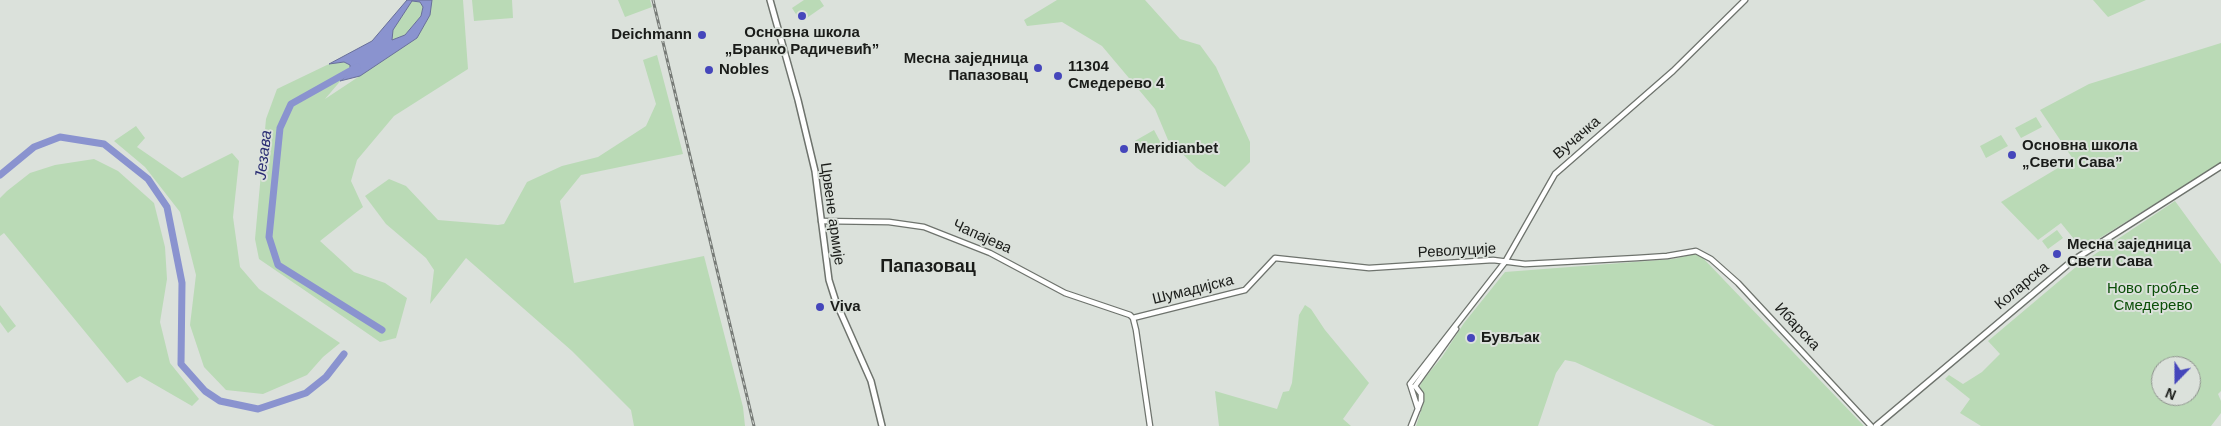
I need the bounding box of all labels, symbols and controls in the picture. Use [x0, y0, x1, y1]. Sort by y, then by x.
marker: Основна школа „Бранко Радичевић” [796, 10, 808, 22]
place label: Основна школа „Бранко Радичевић” [725, 24, 879, 59]
place label: Deichmann [611, 26, 692, 44]
marker: Deichmann [696, 29, 708, 41]
place label: Месна заједница Папазовац [904, 50, 1028, 85]
place label: 11304 Смедерево 4 [1068, 58, 1164, 93]
place label: Nobles [719, 61, 769, 79]
marker: Месна заједница Папазовац [1032, 62, 1044, 74]
marker: Nobles [703, 64, 715, 76]
marker: 11304 Смедерево 4 [1052, 70, 1064, 82]
street label: Вучачка [1550, 113, 1604, 163]
water label: Језава [251, 129, 277, 181]
place label: Основна школа „Свети Сава” [2022, 137, 2137, 172]
place label: Meridianbet [1134, 140, 1218, 158]
marker: Meridianbet [1118, 143, 1130, 155]
marker: Основна школа „Свети Сава” [2006, 149, 2018, 161]
street label: Црвене армије [816, 162, 848, 266]
street label: Чапајева [950, 216, 1014, 258]
place label: Месна заједница Свети Сава [2067, 236, 2191, 271]
street label: Револуције [1417, 240, 1497, 262]
marker: Месна заједница Свети Сава [2051, 248, 2063, 260]
district label: Папазовац [880, 256, 976, 278]
street label: Коларска [1991, 258, 2053, 314]
street label: Шумадијска [1151, 271, 1235, 309]
park label: Ново гробље Смедерево [2107, 280, 2199, 315]
place label: Viva [830, 298, 861, 316]
street label: Ибарска [1770, 299, 1824, 355]
marker: Viva [814, 301, 826, 313]
place label: Бувљак [1481, 329, 1540, 347]
marker: Бувљак [1465, 332, 1477, 344]
north arrow [2151, 356, 2201, 406]
text: N [2163, 385, 2178, 403]

